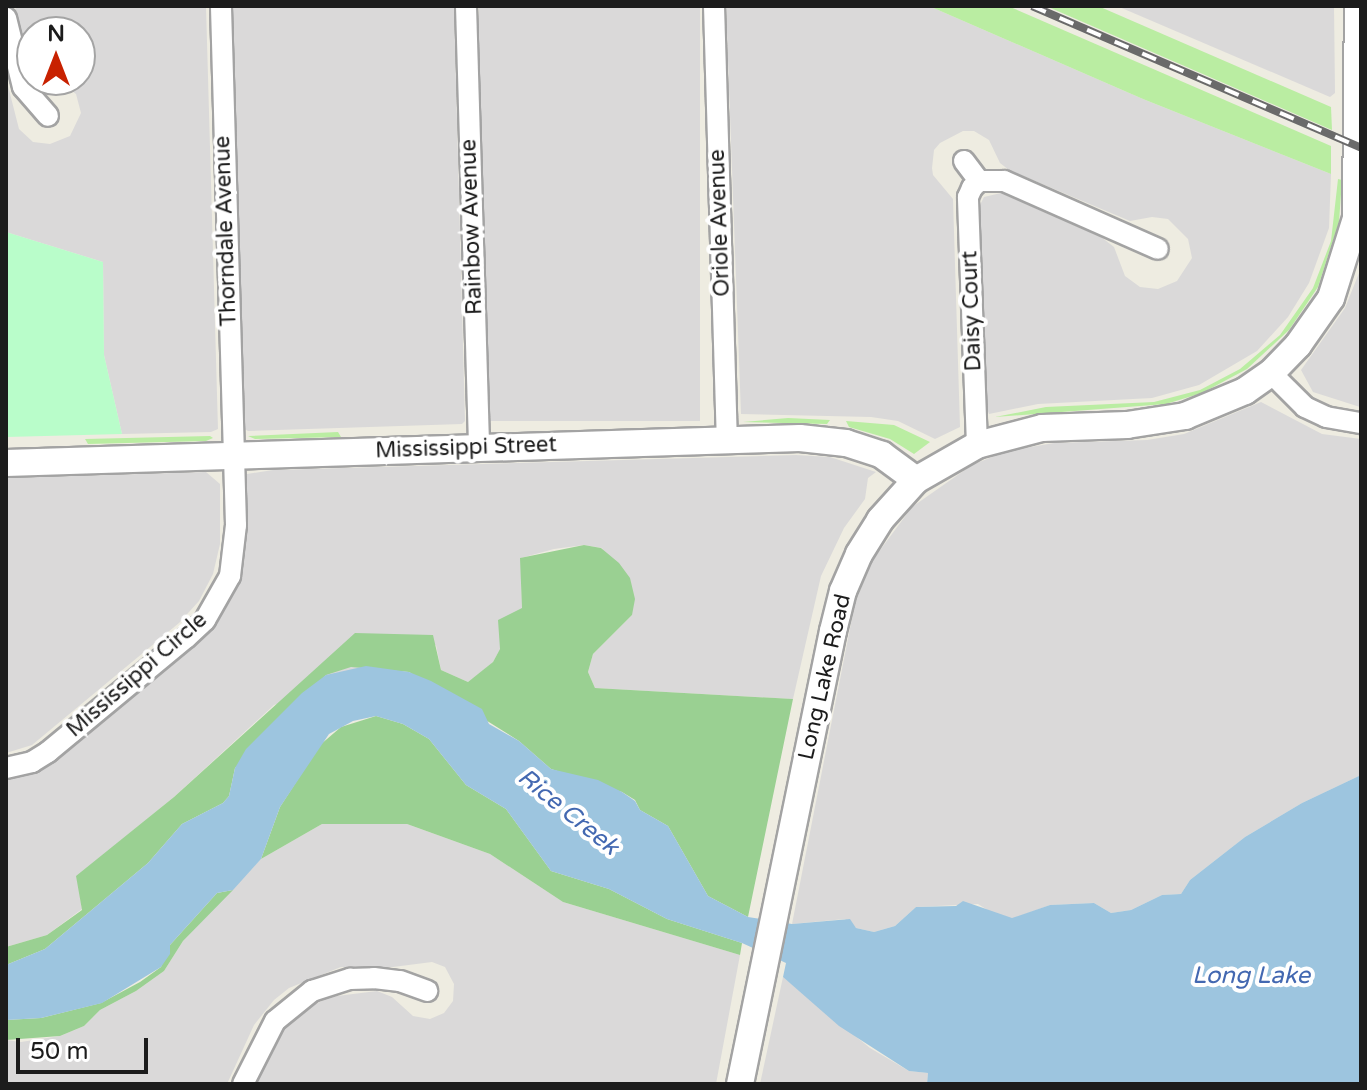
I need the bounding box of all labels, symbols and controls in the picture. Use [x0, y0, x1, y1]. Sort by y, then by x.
north arrow [16, 16, 96, 96]
text: N [47, 21, 65, 47]
street label: Thorndale Avenue [209, 135, 243, 327]
street label: Rainbow Avenue [456, 139, 488, 315]
street label: Oriole Avenue [704, 149, 736, 297]
street label: Daisy Court [957, 250, 987, 372]
street label: Mississippi Street [375, 432, 557, 464]
street label: Long Lake Road [793, 592, 857, 762]
street label: Mississippi Circle [61, 607, 213, 743]
water label: Rice Creek [512, 763, 624, 861]
water label: Long Lake [1192, 962, 1310, 990]
scale bar [20, 1022, 152, 1072]
text: 50 m [30, 1037, 88, 1066]

